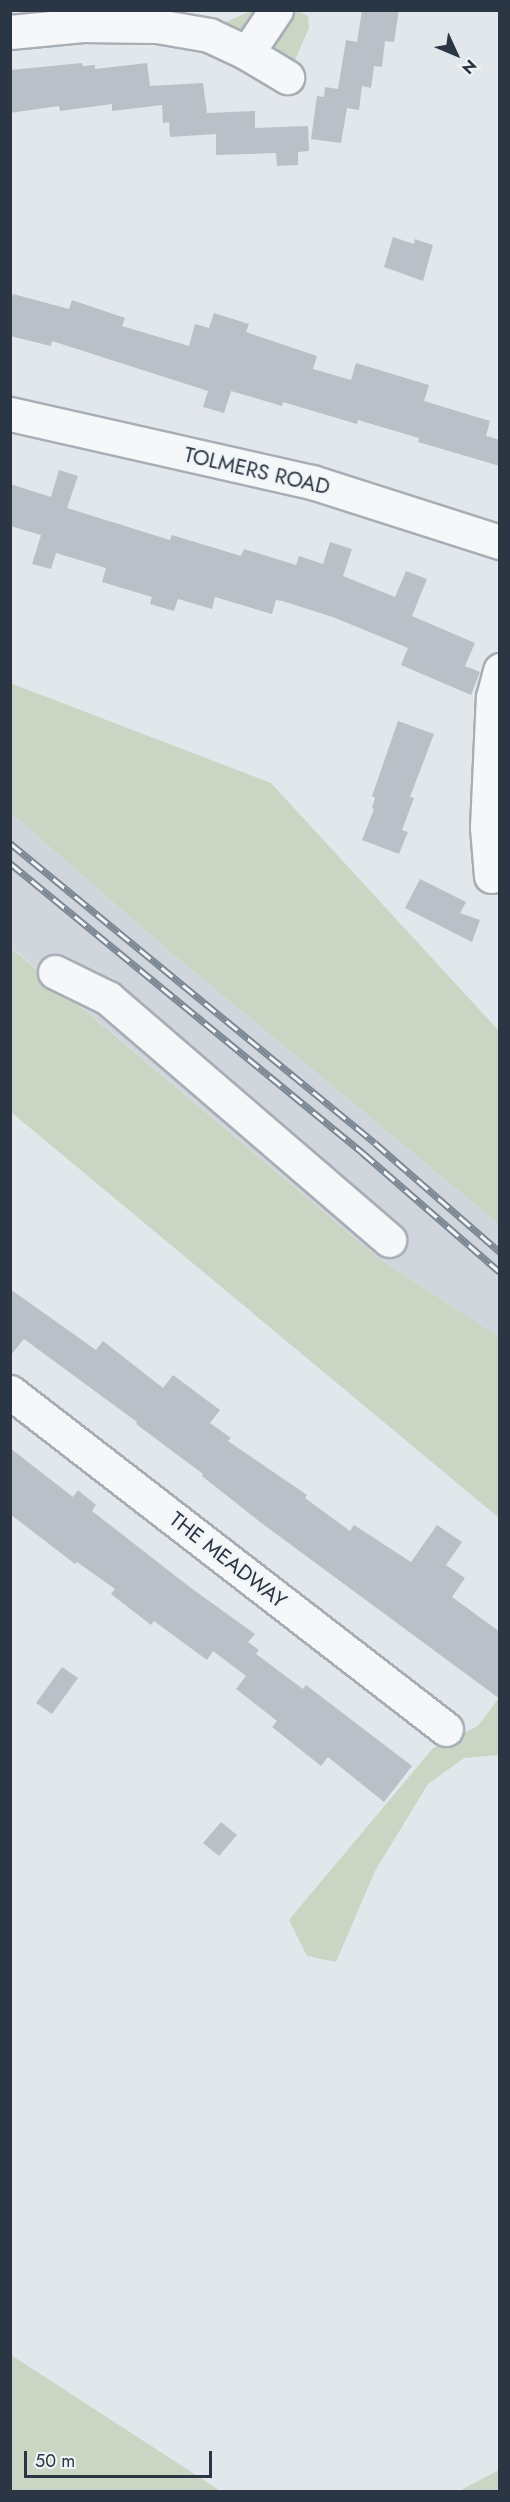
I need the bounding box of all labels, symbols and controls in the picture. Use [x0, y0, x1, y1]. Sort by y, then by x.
north arrow [426, 24, 486, 84]
text: N [457, 54, 482, 79]
street label: TOLMERS ROAD [182, 442, 332, 500]
street label: THE MEADWAY [164, 1506, 292, 1614]
scale bar [27, 2439, 214, 2477]
text: 50 m [35, 2448, 75, 2474]

